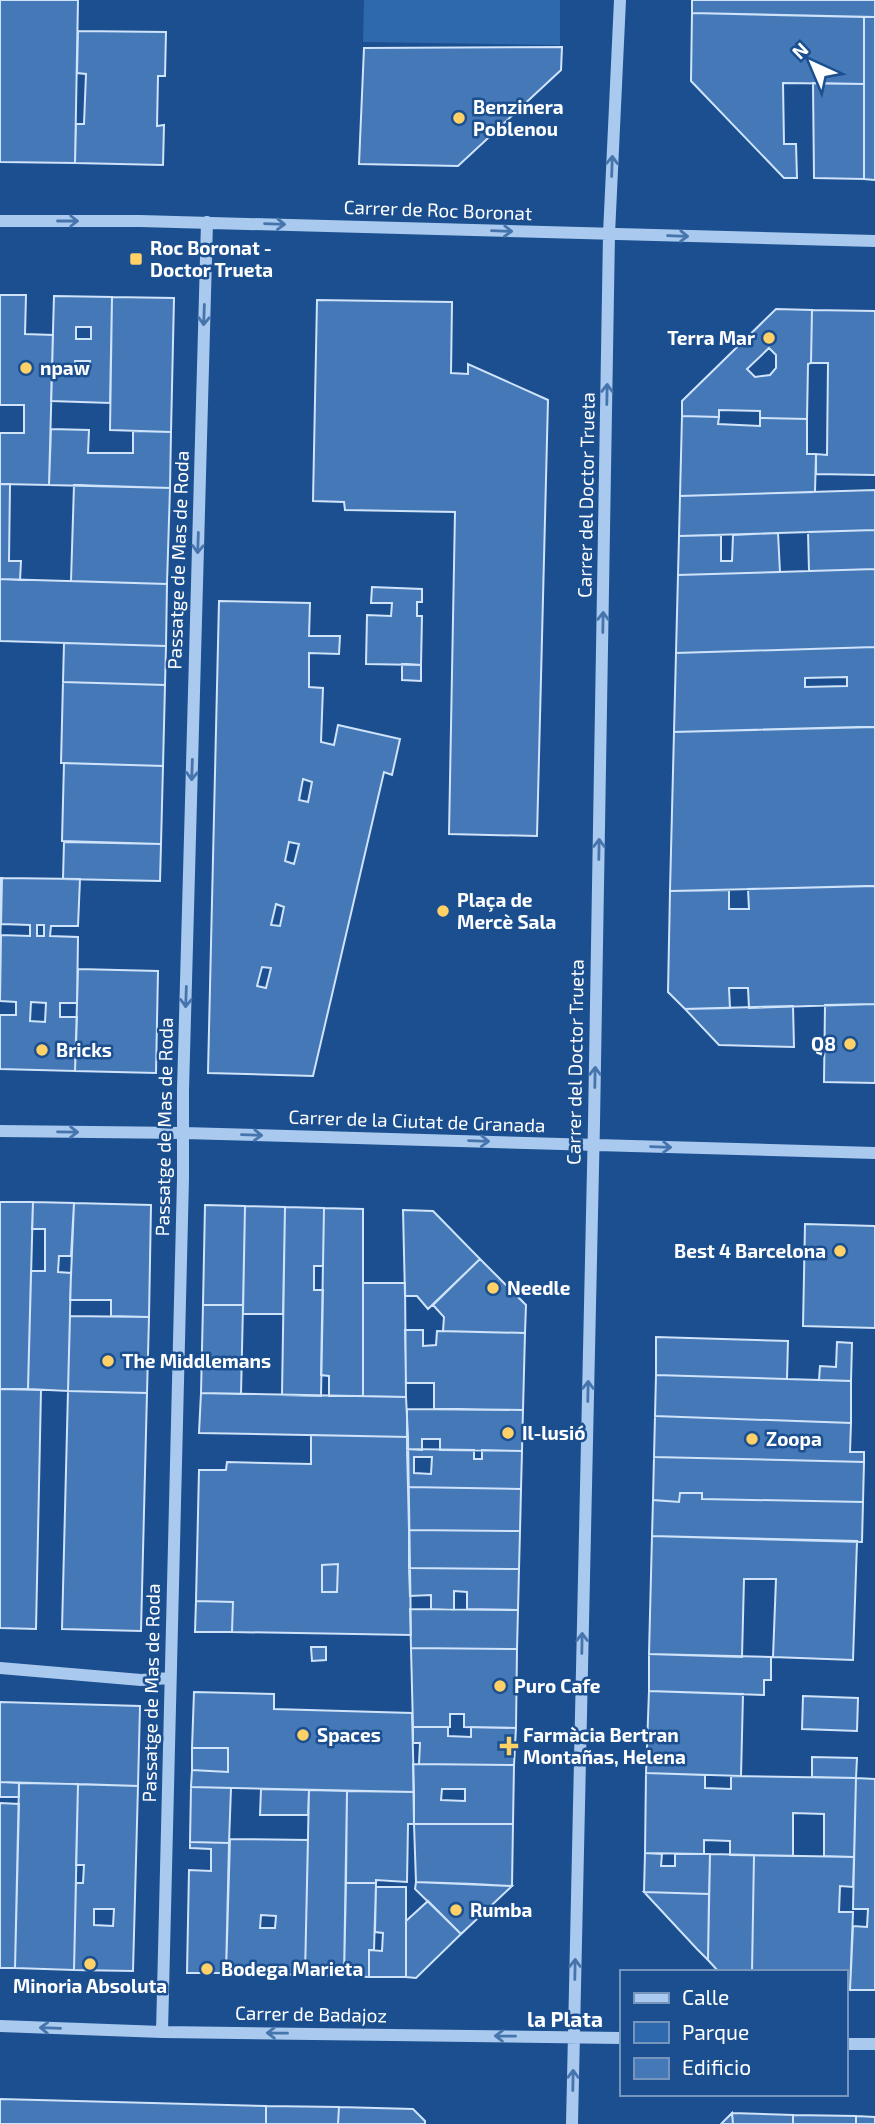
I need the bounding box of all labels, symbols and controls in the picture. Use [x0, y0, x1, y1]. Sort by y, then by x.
north arrow [777, 28, 847, 98]
text: N [787, 37, 813, 63]
place label: Benzinera Poblenou [473, 95, 564, 140]
marker: Benzinera Poblenou [451, 110, 467, 126]
one-way arrow [606, 155, 619, 178]
street label: Carrer de Roc Boronat [343, 195, 533, 224]
one-way arrow [56, 214, 79, 228]
one-way arrow [263, 218, 286, 231]
one-way arrow [491, 224, 514, 238]
one-way arrow [666, 229, 689, 243]
place label: Roc Boronat - Doctor Trueta [150, 236, 273, 281]
marker: Roc Boronat - Doctor Trueta [128, 251, 144, 267]
one-way arrow [197, 303, 211, 326]
place label: Terra Mar [667, 326, 755, 349]
marker: Terra Mar [761, 330, 777, 346]
place label: npaw [40, 356, 90, 379]
marker: npaw [18, 360, 34, 376]
one-way arrow [600, 383, 613, 406]
street label: Carrer del Doctor Trueta [572, 392, 599, 598]
street label: Passatge de Mas de Roda [162, 450, 193, 670]
one-way arrow [191, 531, 204, 554]
one-way arrow [596, 610, 610, 633]
one-way arrow [185, 758, 198, 781]
one-way arrow [592, 838, 606, 861]
place label: Plaça de Mercè Sala [457, 888, 556, 933]
marker: Plaça de Mercè Sala [435, 903, 451, 919]
street label: Carrer del Doctor Trueta [561, 959, 588, 1165]
one-way arrow [179, 986, 192, 1009]
street label: Passatge de Mas de Roda [150, 1017, 177, 1237]
place label: Q8 [811, 1032, 836, 1056]
marker: Q8 [842, 1036, 858, 1052]
place label: Bricks [56, 1038, 112, 1061]
marker: Bricks [34, 1042, 50, 1058]
one-way arrow [588, 1065, 601, 1088]
street label: Carrer de la Ciutat de Granada [288, 1105, 546, 1136]
one-way arrow [56, 1125, 79, 1138]
one-way arrow [240, 1128, 263, 1142]
one-way arrow [468, 1135, 491, 1148]
one-way arrow [649, 1140, 672, 1154]
place label: Best 4 Barcelona [674, 1239, 826, 1262]
marker: Best 4 Barcelona [832, 1243, 848, 1259]
place label: Needle [507, 1276, 571, 1299]
marker: Needle [485, 1280, 501, 1296]
place label: The Middlemans [122, 1349, 271, 1372]
marker: The Middlemans [100, 1353, 116, 1369]
one-way arrow [581, 1380, 594, 1403]
place label: Il-lusió [522, 1421, 585, 1444]
marker: Il-lusió [500, 1425, 516, 1441]
place label: Zoopa [766, 1427, 822, 1450]
marker: Zoopa [744, 1431, 760, 1447]
street label: Passatge de Mas de Roda [137, 1583, 164, 1803]
one-way arrow [575, 1632, 589, 1655]
place label: Puro Cafe [514, 1674, 601, 1697]
marker: Puro Cafe [492, 1678, 508, 1694]
place label: Spaces [317, 1723, 381, 1746]
place label: Farmàcia Bertran Montañas, Helena [523, 1723, 686, 1768]
marker: Spaces [295, 1727, 311, 1743]
marker: Farmàcia Bertran Montañas, Helena [501, 1738, 517, 1754]
place label: Rumba [470, 1898, 532, 1921]
marker: Rumba [448, 1902, 464, 1918]
marker: Minoria Absoluta [82, 1956, 98, 1972]
place label: Bodega Marieta [221, 1957, 363, 1980]
one-way arrow [568, 1957, 581, 1980]
marker: Bodega Marieta [199, 1961, 215, 1977]
legend [620, 1970, 847, 2096]
place label: Minoria Absoluta [13, 1974, 167, 1997]
text: Calle [682, 1984, 729, 2009]
street label: Carrer de Badajoz [235, 2001, 387, 2026]
district label: la Plata [527, 2006, 603, 2031]
text: Parque [682, 2019, 749, 2044]
one-way arrow [39, 2022, 62, 2035]
one-way arrow [266, 2026, 289, 2040]
one-way arrow [494, 2029, 517, 2043]
text: Edificio [682, 2054, 751, 2079]
one-way arrow [566, 2069, 580, 2092]

